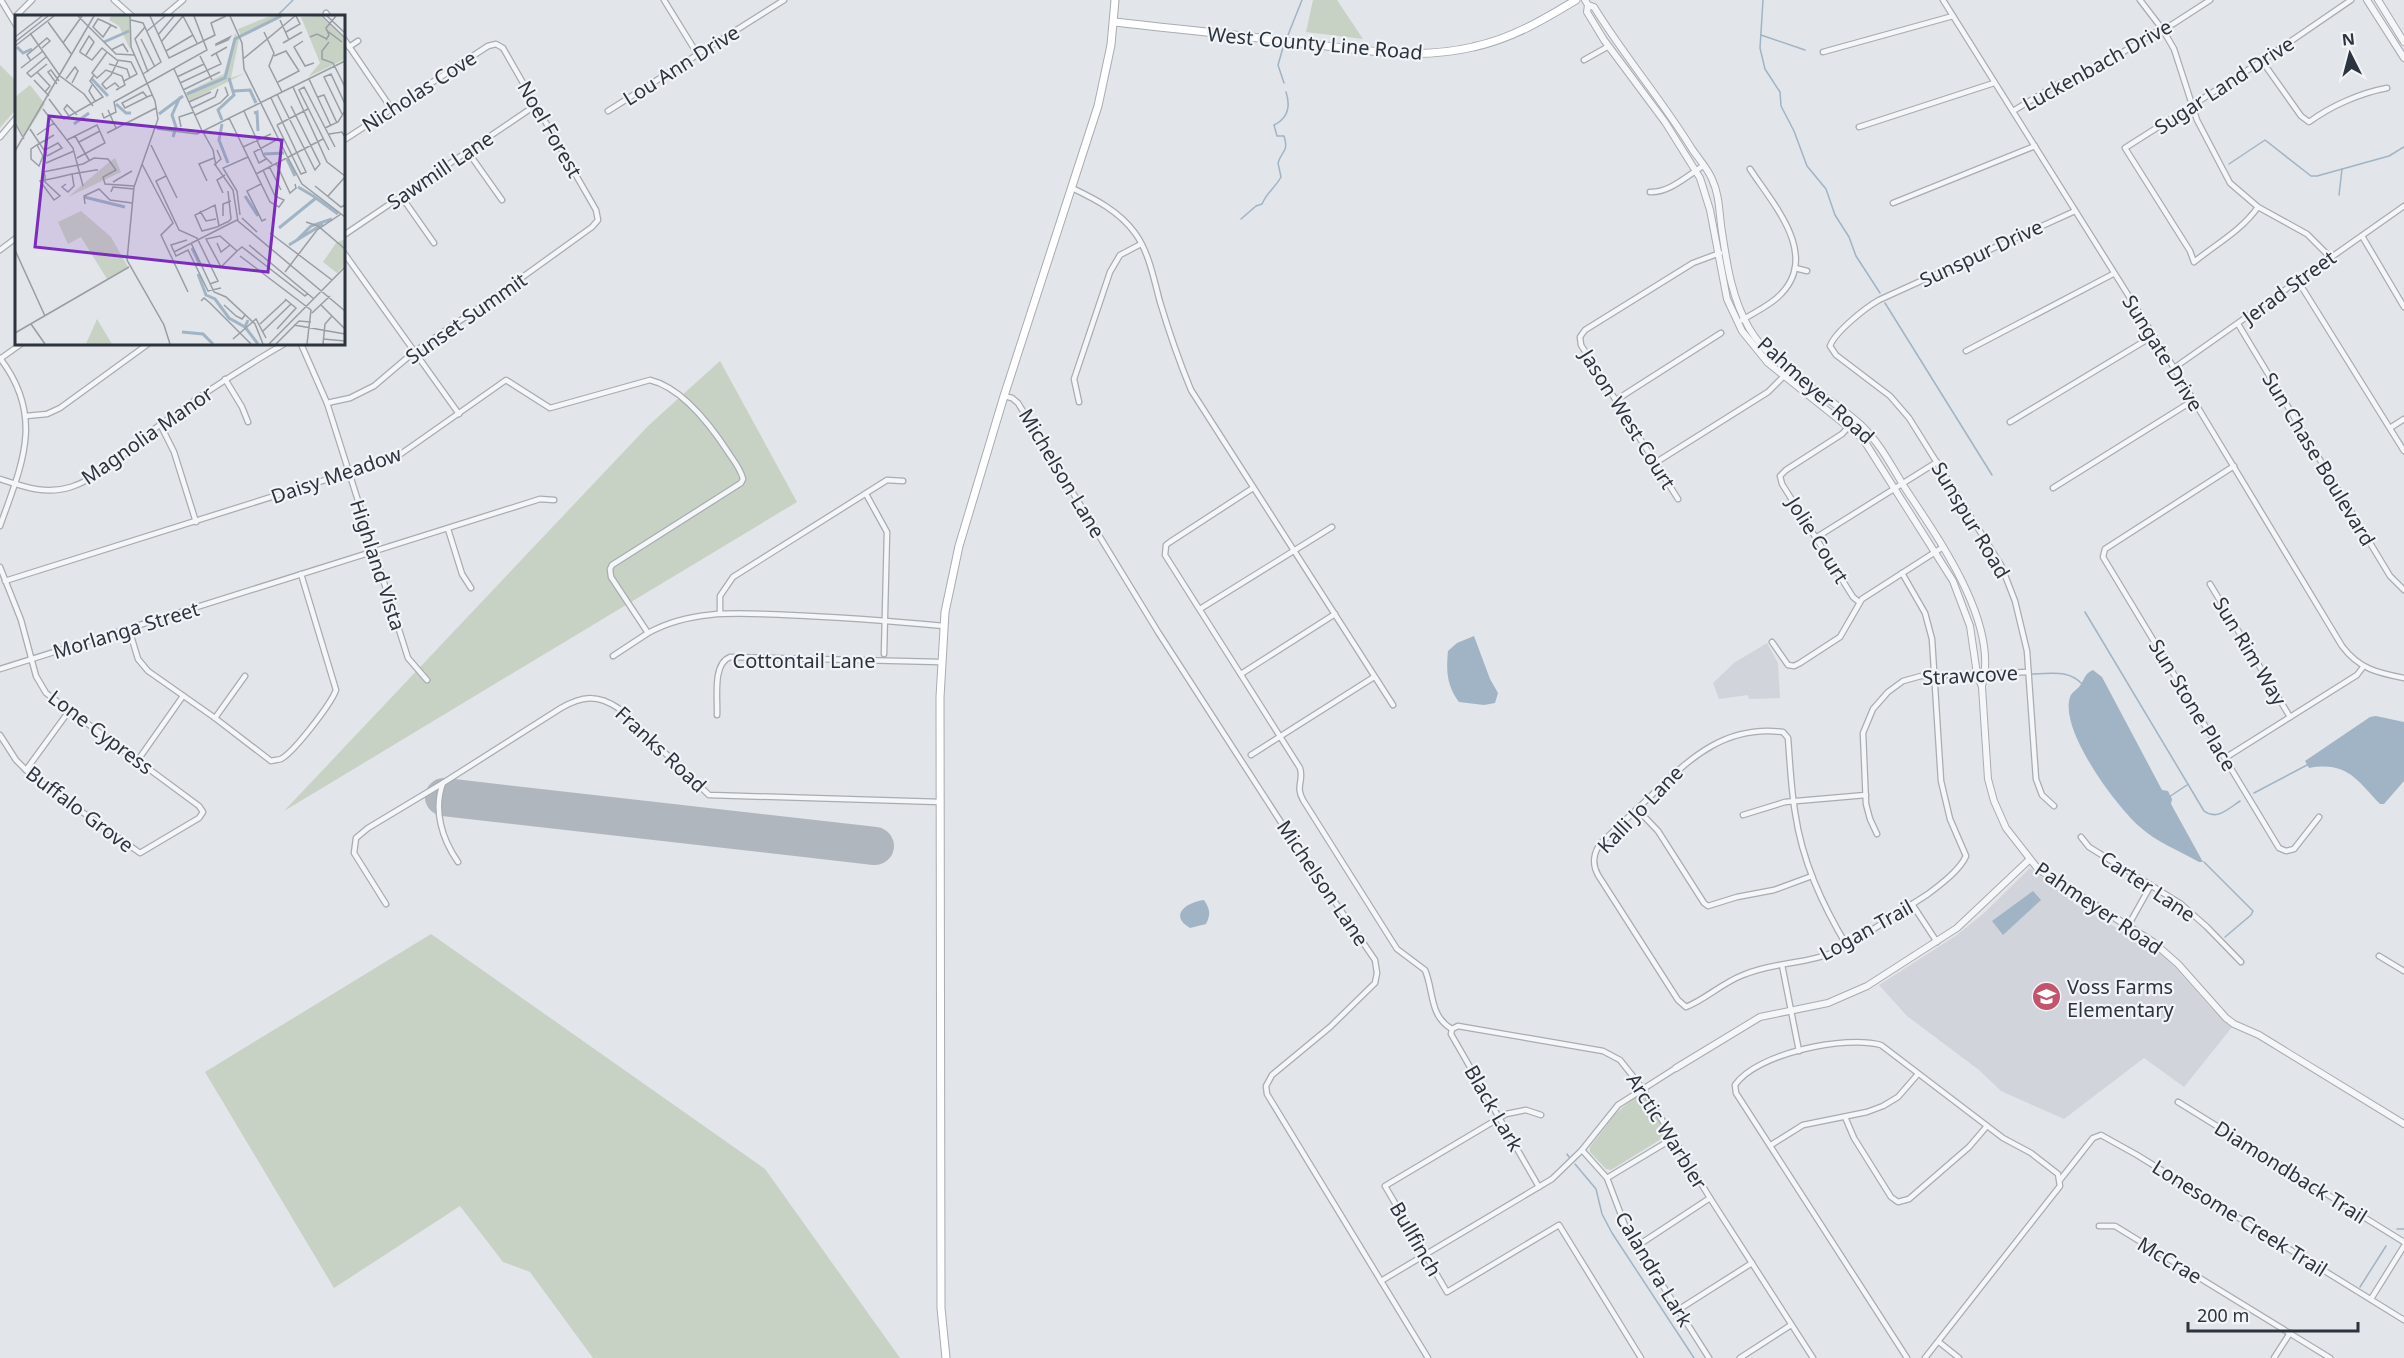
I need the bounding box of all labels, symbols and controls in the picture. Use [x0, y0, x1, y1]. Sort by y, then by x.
street label: Luckenbach Drive [2017, 13, 2177, 117]
inset map [15, 15, 345, 345]
street label: Lou Ann Drive [618, 18, 744, 112]
street label: West County Line Road [1206, 20, 1424, 66]
north arrow [2320, 24, 2380, 84]
text: N [2341, 27, 2356, 51]
street label: Sugar Land Drive [2149, 30, 2299, 140]
street label: Nicholas Cove [357, 44, 481, 138]
street label: Noel Forest [511, 76, 589, 182]
street label: Sawmill Lane [382, 125, 498, 215]
street label: Sunspur Drive [1915, 213, 2047, 293]
street label: Jerad Street [2235, 244, 2341, 331]
street label: Sunset Summit [400, 266, 532, 370]
street label: Sungate Drive [2116, 290, 2210, 416]
street label: Pahmeyer Road [1752, 330, 1880, 450]
street label: Jason West Court [1573, 342, 1682, 494]
street label: Sun Chase Boulevard [2256, 367, 2382, 551]
street label: Magnolia Manor [76, 380, 218, 490]
street label: Michelson Lane [1013, 403, 1111, 543]
street label: Daisy Meadow [267, 440, 405, 510]
street label: Sunspur Road [1926, 457, 2016, 583]
street label: Jolie Court [1780, 490, 1855, 588]
street label: Highland Vista [344, 496, 412, 634]
street label: Sun Rim Way [2207, 592, 2293, 711]
street label: Morlanga Street [49, 595, 203, 665]
street label: Sun Stone Place [2143, 634, 2243, 776]
street label: Cottontail Lane [733, 647, 875, 674]
street label: Strawcove [1921, 659, 2019, 691]
street label: Lone Cypress [43, 684, 159, 780]
street label: Franks Road [610, 700, 712, 798]
street label: Kalli Jo Lane [1591, 759, 1689, 859]
street label: Buffalo Grove [21, 760, 139, 858]
street label: Michelson Lane [1271, 815, 1375, 951]
street label: Carter Lane [2095, 844, 2201, 928]
street label: Pahmeyer Road [2030, 855, 2168, 961]
street label: Logan Trail [1814, 893, 1918, 967]
place label: Voss Farms Elementary [2067, 973, 2175, 1023]
school or university icon: Voss Farms Elementary [2030, 981, 2062, 1013]
street label: Black Lark [1458, 1060, 1530, 1156]
street label: Arctic Warbler [1621, 1068, 1713, 1194]
street label: Diamondback Trail [2210, 1114, 2372, 1230]
street label: Lonesome Creek Trail [2147, 1153, 2333, 1283]
street label: Bullfinch [1384, 1197, 1448, 1281]
street label: Calandra Lark [1609, 1206, 1699, 1332]
street label: McCrae [2133, 1230, 2207, 1290]
scale bar [2188, 1295, 2358, 1333]
text: 200 m [2197, 1303, 2249, 1327]

